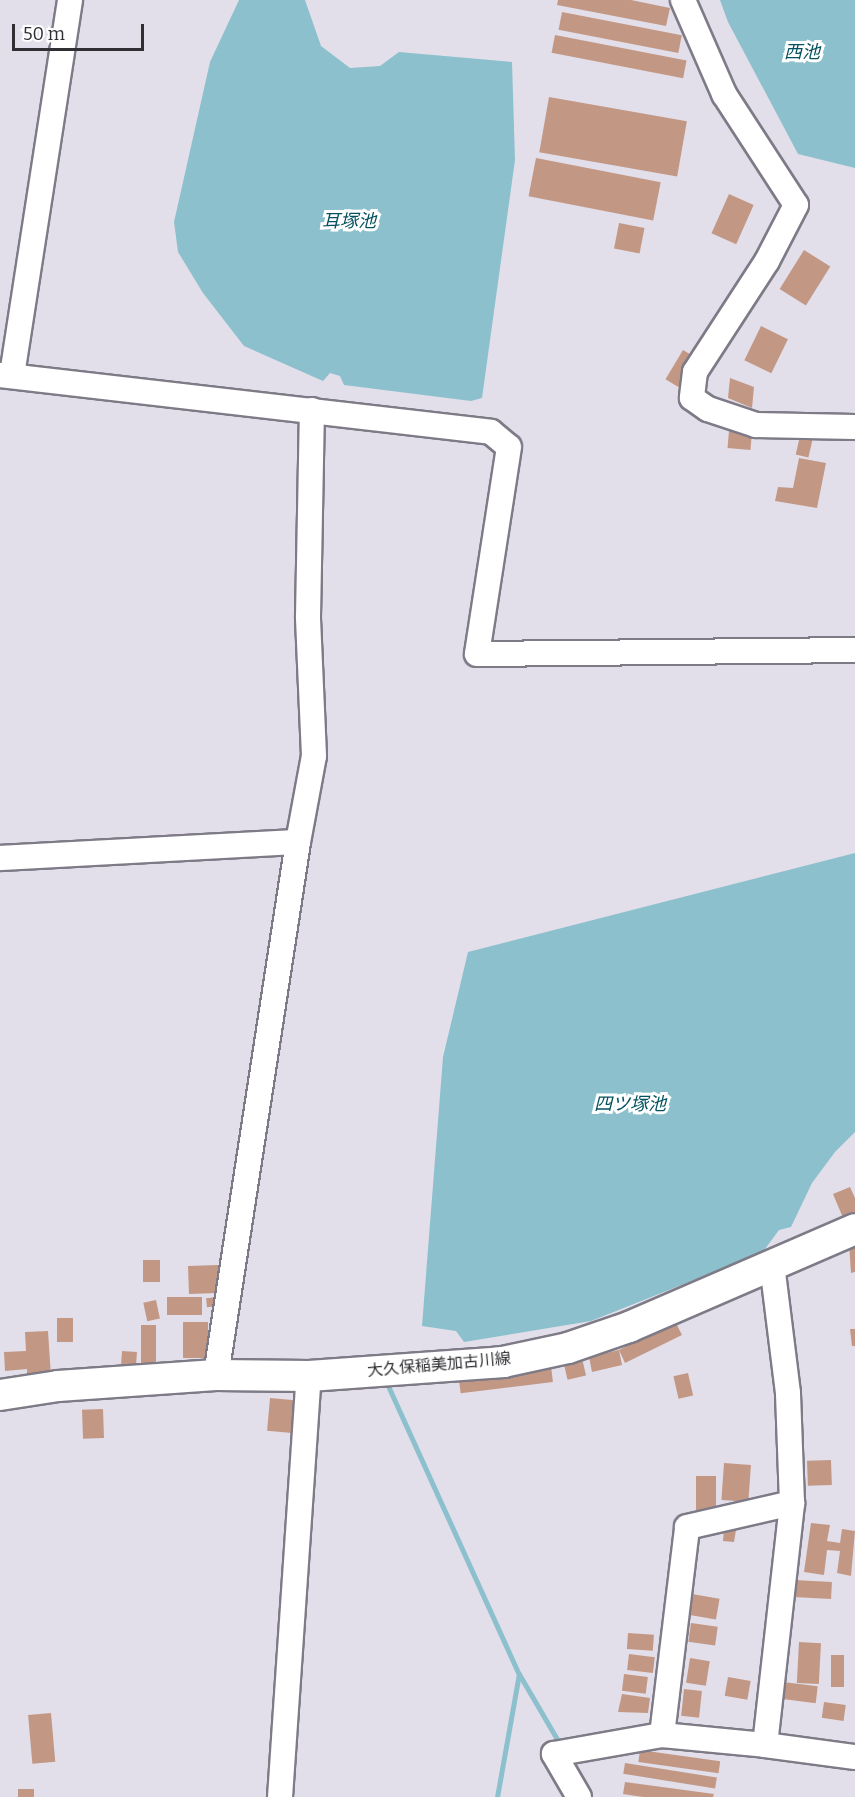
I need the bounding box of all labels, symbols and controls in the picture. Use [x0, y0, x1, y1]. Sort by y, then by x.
scale bar [15, 12, 147, 50]
text: 50 m [23, 23, 65, 45]
water label: 西池 [784, 41, 820, 63]
water label: 耳塚池 [322, 210, 376, 232]
water label: 四ツ塚池 [594, 1093, 666, 1115]
street label: 大久保稲美加古川線 [366, 1349, 512, 1381]

